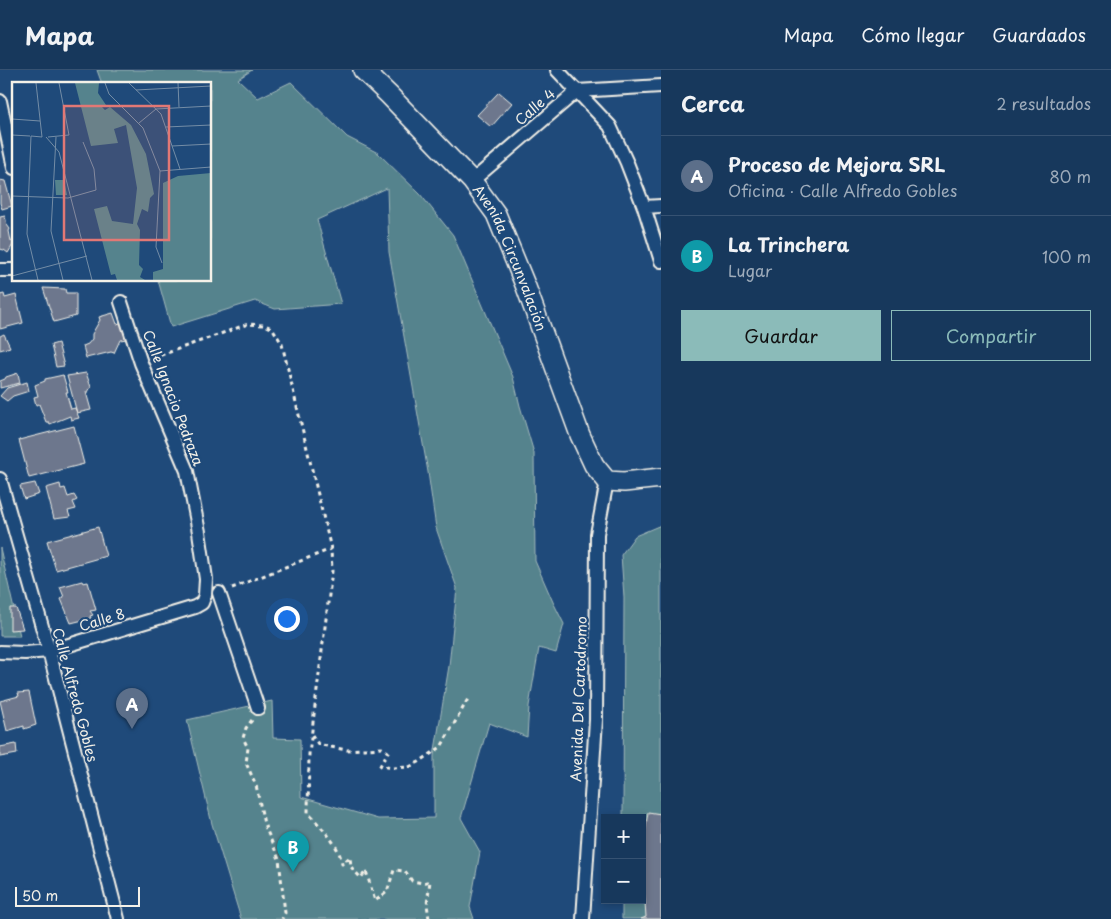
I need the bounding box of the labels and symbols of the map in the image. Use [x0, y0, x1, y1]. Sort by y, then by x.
inset map [12, 82, 211, 281]
street label: Calle 4 [510, 83, 559, 130]
street label: Avenida Circunvalación [468, 180, 552, 334]
street label: Calle Ignacio Pedraza [138, 327, 209, 469]
street label: Calle 8 [76, 603, 127, 636]
your location [274, 606, 300, 632]
street label: Avenida Del Cartodromo [565, 616, 592, 782]
street label: Calle Alfredo Gobles [47, 625, 103, 764]
pin: A [116, 688, 148, 729]
pin: B [277, 831, 309, 872]
scale bar [15, 884, 140, 907]

